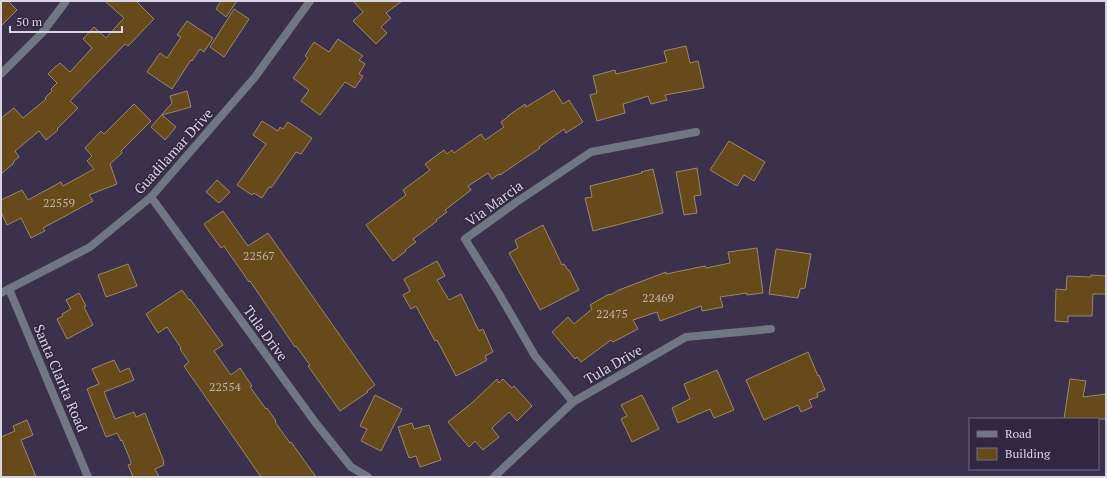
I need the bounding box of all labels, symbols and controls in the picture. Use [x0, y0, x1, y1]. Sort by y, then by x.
scale bar [10, 8, 122, 34]
text: 50 m [16, 14, 43, 29]
street label: Guadilamar Drive [129, 104, 217, 198]
street label: Via Marcia [461, 176, 527, 230]
house number: 22559 [43, 195, 75, 210]
house number: 22567 [243, 248, 275, 263]
house number: 22469 [642, 290, 674, 305]
street label: Tula Drive [239, 301, 293, 365]
house number: 22475 [596, 306, 628, 321]
street label: Santa Clarita Road [30, 321, 92, 435]
street label: Tula Drive [580, 340, 646, 388]
house number: 22554 [209, 379, 242, 394]
legend [969, 418, 1099, 470]
text: Road [1005, 426, 1032, 441]
text: Building [1005, 446, 1051, 461]

